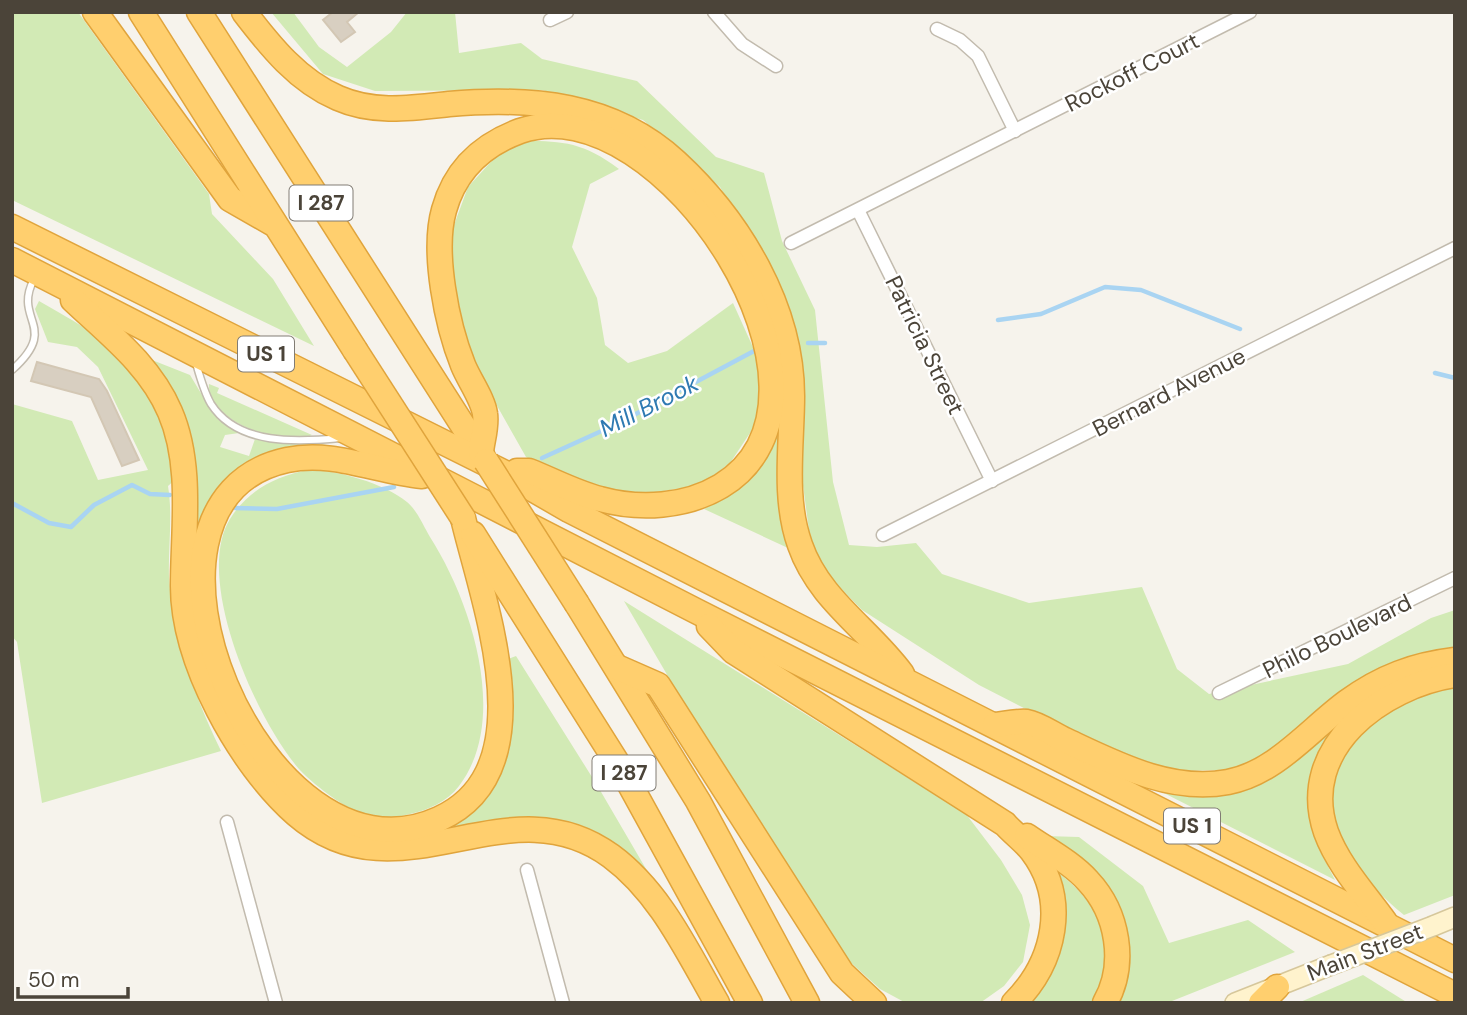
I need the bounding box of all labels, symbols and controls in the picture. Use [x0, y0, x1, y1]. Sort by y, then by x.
street label: Rockoff Court [1060, 25, 1204, 119]
road number: I 287 [290, 186, 352, 220]
street label: Patricia Street [879, 271, 971, 419]
road number: US 1 [238, 336, 294, 372]
street label: Bernard Avenue [1087, 341, 1251, 443]
water label: Mill Brook [594, 367, 704, 444]
street label: Philo Boulevard [1258, 587, 1416, 685]
road number: I 287 [592, 756, 656, 790]
road number: US 1 [1164, 808, 1220, 844]
street label: Main Street [1303, 916, 1427, 988]
scale bar [18, 956, 128, 1000]
text: 50 m [28, 966, 79, 994]

